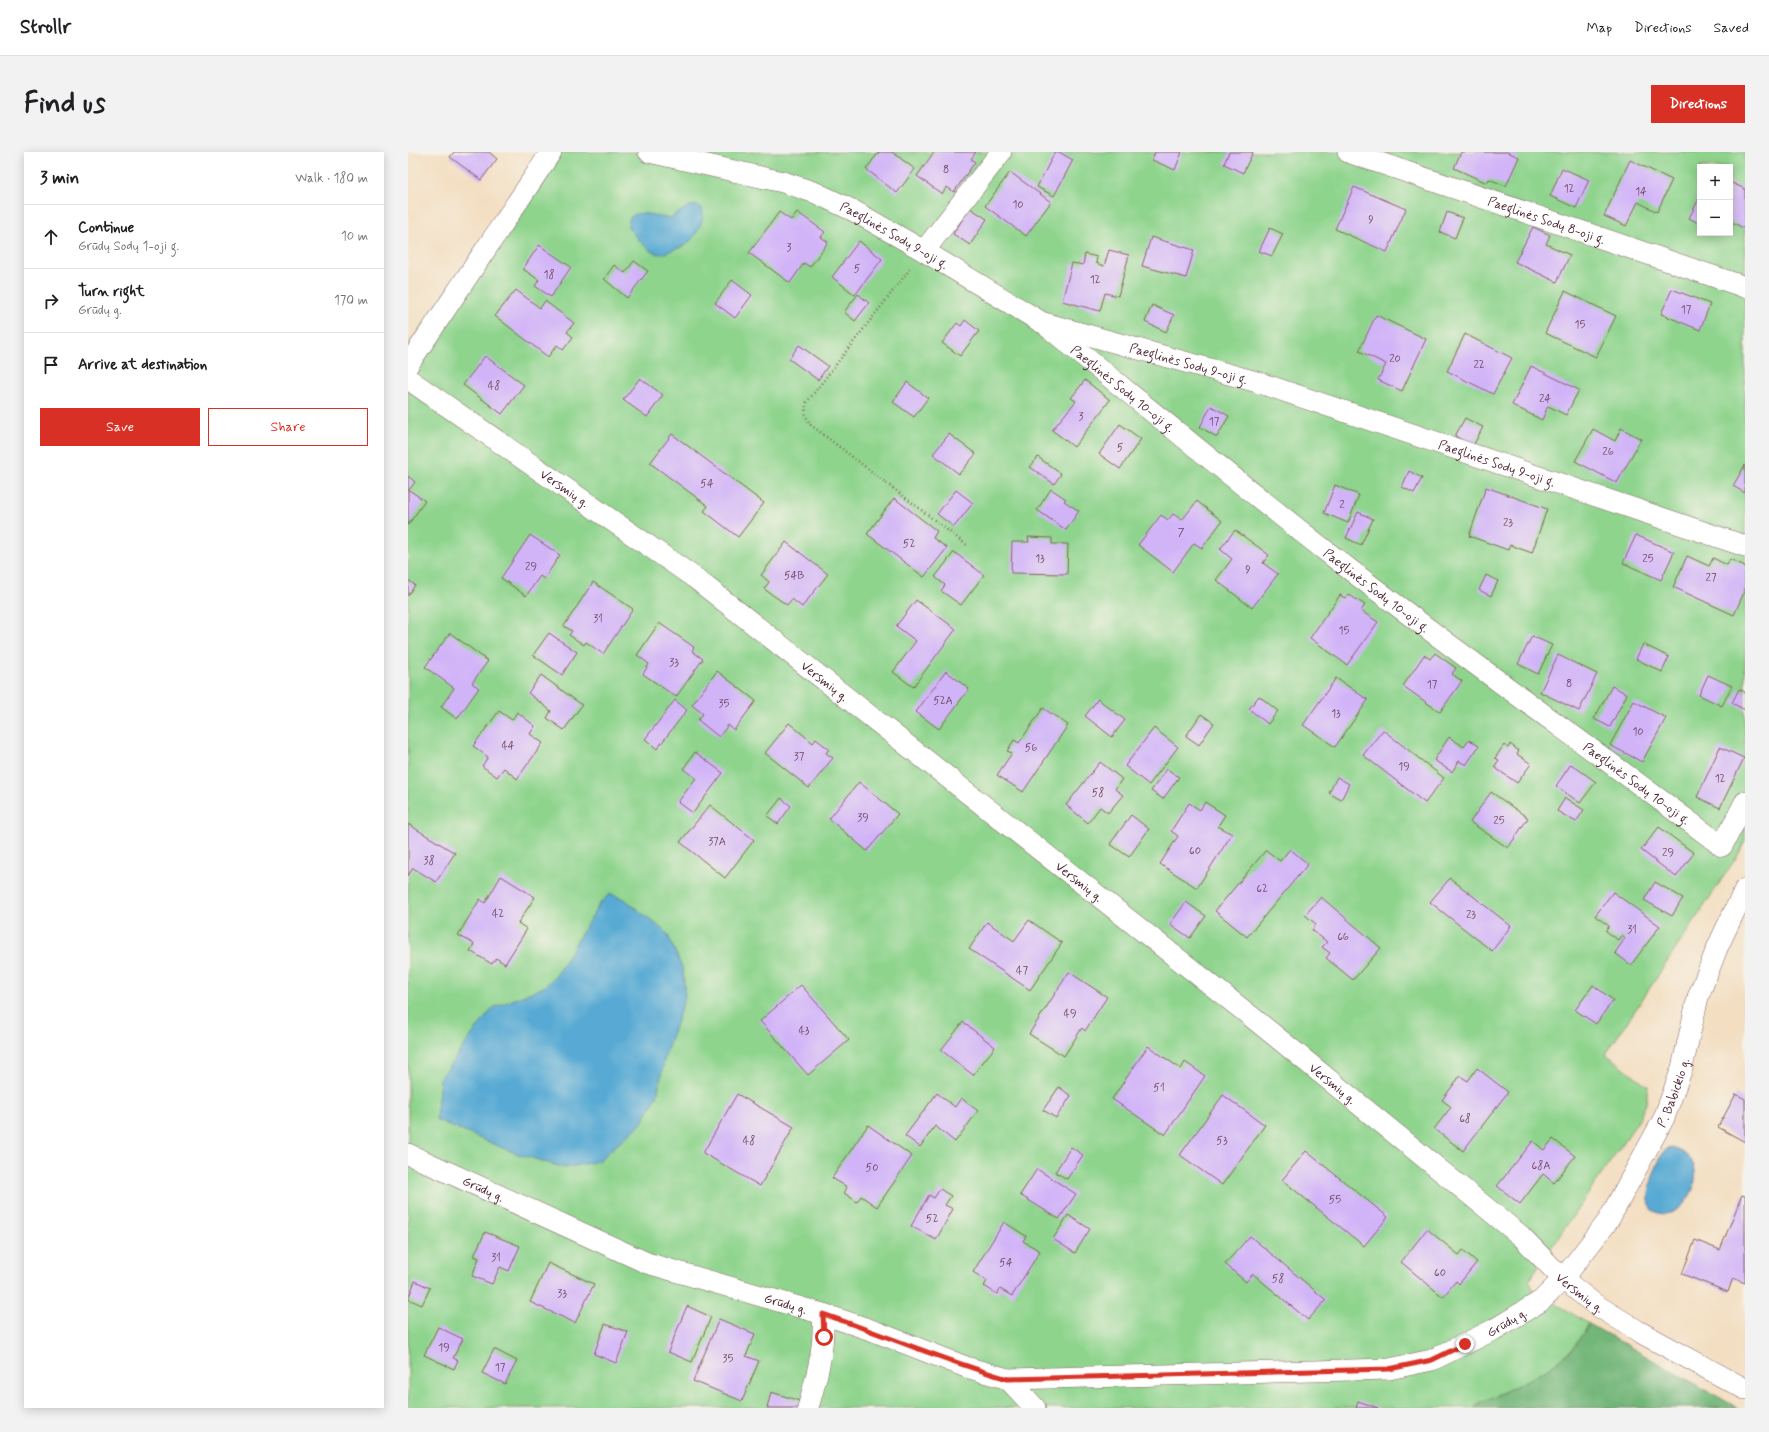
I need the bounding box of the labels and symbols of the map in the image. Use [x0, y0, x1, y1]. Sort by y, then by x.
house number: 8 [943, 163, 949, 177]
house number: 12 [1564, 182, 1575, 196]
house number: 14 [1635, 185, 1647, 199]
street label: Paeglinės Sodų 8-oji g. [1485, 193, 1608, 250]
house number: 10 [1012, 198, 1024, 212]
street label: Paeglinės Sodų 9-oji g. [837, 199, 951, 274]
house number: 9 [1368, 213, 1374, 227]
house number: 3 [787, 241, 792, 255]
house number: 5 [854, 262, 861, 276]
house number: 18 [544, 268, 554, 282]
house number: 12 [1090, 273, 1101, 287]
house number: 17 [1681, 303, 1692, 317]
house number: 15 [1575, 318, 1586, 332]
street label: Paeglinės Sodų 9-oji g. [1127, 340, 1250, 390]
street label: Paeglinės Sodų 10-oji g. [1067, 342, 1178, 437]
house number: 20 [1389, 352, 1401, 366]
house number: 22 [1473, 358, 1485, 372]
house number: 48 [488, 379, 500, 393]
house number: 24 [1539, 392, 1551, 406]
house number: 3 [1079, 410, 1084, 424]
house number: 17 [1209, 415, 1220, 429]
street label: Paeglinės Sodų 9-oji g. [1436, 437, 1557, 493]
house number: 5 [1117, 441, 1124, 455]
house number: 26 [1602, 445, 1614, 459]
street label: Versmių g. [536, 466, 592, 512]
house number: 54 [700, 477, 714, 491]
house number: 2 [1339, 498, 1345, 512]
house number: 23 [1503, 516, 1513, 530]
house number: 7 [1178, 526, 1185, 540]
house number: 52 [903, 537, 915, 551]
street label: Paeglinės Sodų 10-oji g. [1319, 545, 1432, 637]
house number: 13 [1035, 552, 1045, 566]
house number: 25 [1642, 552, 1654, 566]
house number: 29 [525, 560, 537, 574]
house number: 9 [1245, 563, 1251, 577]
house number: 54B [784, 569, 804, 583]
house number: 27 [1706, 571, 1717, 585]
house number: 31 [593, 612, 603, 626]
house number: 15 [1339, 624, 1350, 638]
house number: 33 [669, 656, 679, 670]
street label: Versmių g. [797, 658, 852, 706]
house number: 8 [1566, 677, 1572, 691]
house number: 17 [1427, 678, 1438, 692]
house number: 52A [933, 694, 953, 708]
house number: 35 [719, 697, 730, 711]
house number: 13 [1331, 707, 1341, 721]
house number: 10 [1632, 725, 1644, 739]
house number: 44 [501, 739, 515, 753]
street label: Paeglinės Sodų 10-oji g. [1579, 739, 1693, 829]
house number: 56 [1025, 741, 1037, 755]
house number: 37 [794, 750, 805, 764]
house number: 19 [1398, 760, 1410, 774]
house number: 12 [1715, 772, 1726, 786]
house number: 58 [1092, 786, 1104, 800]
house number: 39 [857, 811, 869, 825]
house number: 25 [1493, 814, 1505, 828]
house number: 37A [708, 835, 726, 849]
house number: 60 [1189, 844, 1201, 858]
house number: 29 [1662, 846, 1674, 860]
house number: 38 [424, 854, 435, 868]
street label: Versmių g. [1051, 858, 1106, 907]
house number: 62 [1256, 882, 1268, 896]
house number: 42 [492, 907, 504, 921]
house number: 23 [1466, 908, 1476, 922]
house number: 31 [1627, 923, 1637, 937]
house number: 66 [1337, 930, 1349, 944]
house number: 47 [1016, 964, 1028, 978]
house number: 49 [1064, 1007, 1076, 1021]
house number: 43 [798, 1024, 810, 1038]
street label: P. Babickio g. [1654, 1057, 1694, 1131]
street label: Versmių g. [1305, 1060, 1359, 1109]
house number: 51 [1153, 1081, 1165, 1095]
house number: 68 [1459, 1112, 1471, 1126]
house number: 48 [743, 1134, 755, 1148]
house number: 53 [1216, 1134, 1228, 1148]
house number: 68A [1532, 1159, 1550, 1173]
house number: 50 [866, 1161, 878, 1175]
street label: Grūdų g. [459, 1173, 507, 1207]
house number: 55 [1329, 1193, 1341, 1207]
house number: 52 [926, 1212, 938, 1226]
house number: 31 [491, 1251, 501, 1265]
house number: 54 [999, 1256, 1013, 1270]
house number: 60 [1434, 1266, 1446, 1280]
street label: Versmių g. [1551, 1270, 1606, 1318]
house number: 58 [1272, 1272, 1284, 1286]
house number: 33 [557, 1287, 567, 1301]
street label: Grūdų g. [762, 1290, 809, 1319]
street label: Grūdų g. [1484, 1304, 1531, 1342]
route start [815, 1328, 833, 1346]
route end [1456, 1335, 1474, 1353]
house number: 19 [438, 1341, 450, 1355]
house number: 35 [723, 1352, 734, 1366]
house number: 17 [495, 1361, 506, 1375]

